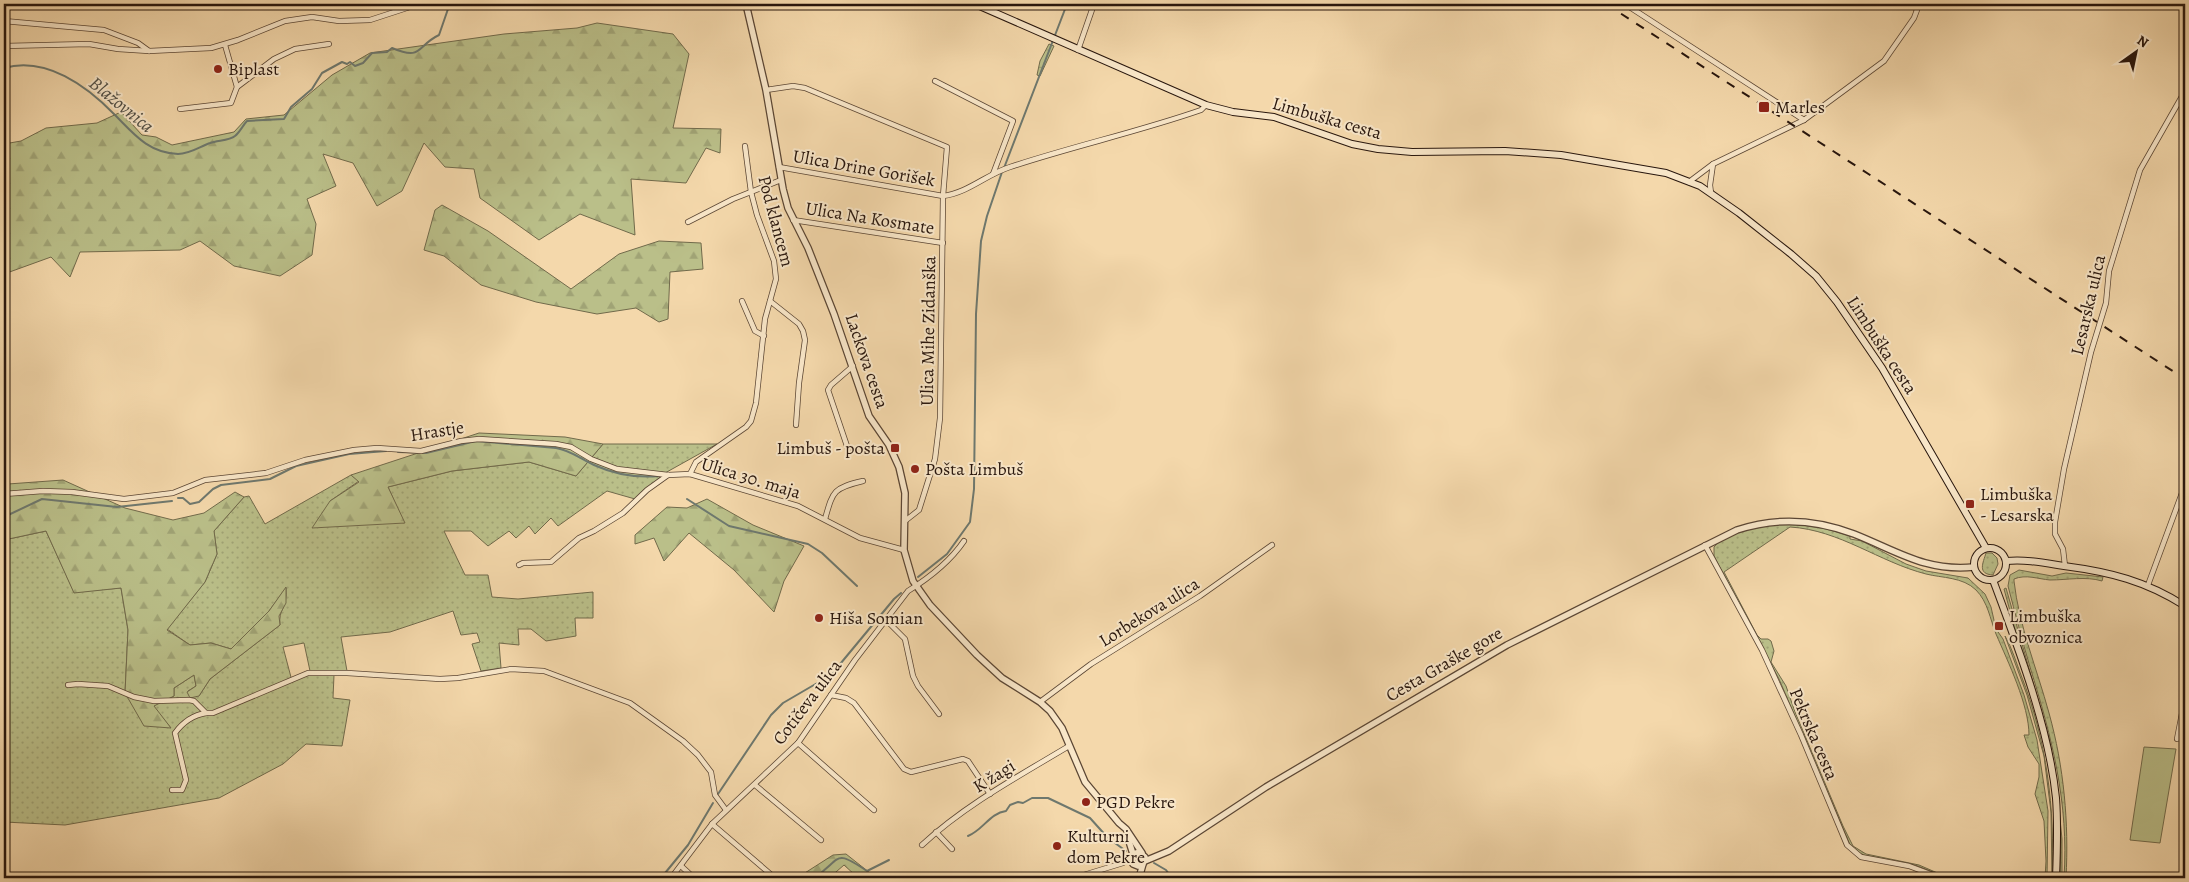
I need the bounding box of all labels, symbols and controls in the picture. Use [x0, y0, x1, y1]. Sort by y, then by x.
north arrow [2112, 28, 2162, 78]
text: N [2133, 31, 2152, 52]
place label: Biplast [228, 57, 279, 81]
marker: Biplast [212, 63, 224, 75]
water label: Blažovnica [83, 71, 160, 139]
street label: Limbuška cesta [1269, 91, 1385, 145]
place label: Marles [1775, 95, 1825, 119]
marker: Marles [1757, 100, 1771, 114]
street label: Ulica Drine Gorišek [791, 144, 937, 192]
street label: Pod klancem [752, 173, 800, 269]
street label: Ulica Na Kosmate [804, 196, 936, 240]
street label: Lesarska ulica [2065, 252, 2111, 358]
street label: Ulica Mihe Zidanška [915, 255, 941, 406]
street label: Limbuška cesta [1841, 291, 1923, 399]
street label: Lackova cesta [840, 310, 895, 412]
street label: Hrastje [408, 415, 466, 447]
place label: Limbuš - pošta [776, 436, 886, 460]
marker: Limbuš - pošta [889, 442, 901, 454]
street label: Ulica 30. maja [698, 451, 804, 505]
place label: Pošta Limbuš [925, 457, 1024, 481]
marker: Pošta Limbuš [909, 463, 921, 475]
place label: Limbuška - Lesarska [1980, 482, 2055, 527]
marker: Limbuška - Lesarska [1964, 498, 1976, 510]
street label: Lorbekova ulica [1094, 571, 1204, 652]
place label: Limbuška obvoznica [2009, 604, 2083, 649]
place label: Hiša Somian [829, 606, 923, 630]
marker: Hiša Somian [813, 612, 825, 624]
marker: Limbuška obvoznica [1993, 620, 2005, 632]
street label: Cesta Graške gore [1381, 621, 1507, 707]
street label: Cotičeva ulica [767, 654, 847, 750]
street label: Pekrska cesta [1784, 684, 1844, 784]
street label: K žagi [968, 754, 1020, 798]
place label: PGD Pekre [1096, 790, 1175, 814]
marker: PGD Pekre [1080, 796, 1092, 808]
place label: Kulturni dom Pekre [1067, 824, 1145, 869]
marker: Kulturni dom Pekre [1051, 840, 1063, 852]

